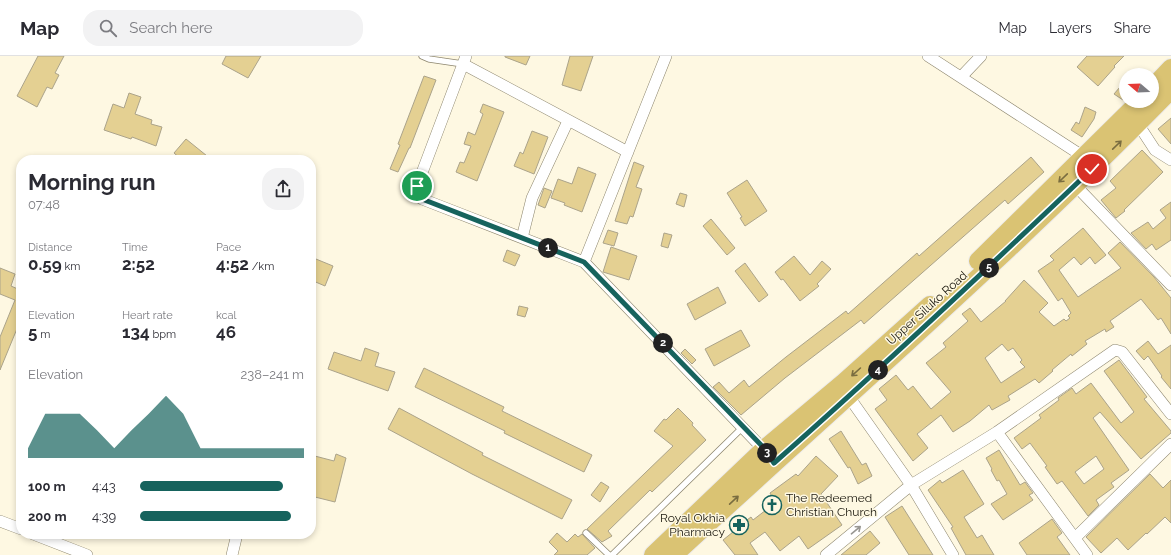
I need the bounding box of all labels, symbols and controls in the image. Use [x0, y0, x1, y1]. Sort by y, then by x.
search box [83, 10, 363, 46]
text: Map [20, 17, 59, 39]
icon: search [97, 17, 119, 39]
text: Search here [129, 19, 213, 37]
text: Map [999, 20, 1027, 36]
text: Layers [1049, 20, 1092, 36]
text: Share [1114, 20, 1151, 36]
north arrow [1119, 68, 1159, 108]
map controls [1119, 68, 1159, 108]
one-way arrow [1112, 140, 1122, 150]
pin [1075, 152, 1109, 186]
icon: check [1081, 158, 1103, 180]
button: share [262, 168, 304, 210]
text: Morning run [28, 169, 156, 195]
pin [400, 169, 434, 203]
one-way arrow [1058, 173, 1068, 183]
icon: arrive [406, 175, 428, 197]
text: 07:48 [28, 197, 60, 212]
pin: 1 [538, 238, 558, 258]
text: Distance [28, 241, 72, 254]
text: Time [122, 241, 148, 254]
text: Pace [216, 241, 241, 254]
text: 1 [545, 241, 551, 254]
text: 0.59 [28, 254, 62, 274]
text: 2:52 [122, 254, 155, 274]
text: 4:52 [216, 254, 249, 274]
pin: 5 [979, 258, 999, 278]
text: km [62, 260, 80, 273]
text: /km [249, 260, 274, 273]
text: 5 [986, 261, 992, 274]
street label: Upper Siluko Road [884, 268, 970, 348]
text: Elevation [28, 309, 75, 322]
text: Heart rate [122, 309, 173, 322]
text: kcal [216, 309, 237, 322]
text: 5 [28, 322, 37, 342]
text: 134 [122, 322, 150, 342]
text: 46 [216, 322, 236, 342]
text: m [37, 328, 50, 341]
text: bpm [150, 328, 176, 341]
pin: 2 [653, 333, 673, 353]
text: 2 [660, 336, 666, 349]
pin: 4 [868, 360, 888, 380]
text: 4 [875, 363, 881, 376]
text: Elevation [28, 367, 83, 382]
text: 238–241 m [241, 367, 304, 382]
one-way arrow [851, 367, 861, 376]
pin: 3 [757, 443, 777, 463]
text: 3 [764, 446, 770, 459]
text: 100 m [28, 479, 66, 494]
text: 4:43 [92, 479, 116, 494]
place label: The Redeemed Christian Church [786, 491, 877, 519]
church icon: The Redeemed Christian Church [761, 494, 783, 516]
one-way arrow [729, 495, 739, 505]
text: 200 m [28, 509, 67, 524]
text: 4:39 [92, 509, 116, 524]
place label: Royal Okhia Pharmacy [660, 511, 725, 539]
pharmacy icon: Royal Okhia Pharmacy [728, 514, 750, 536]
one-way arrow [851, 526, 862, 535]

